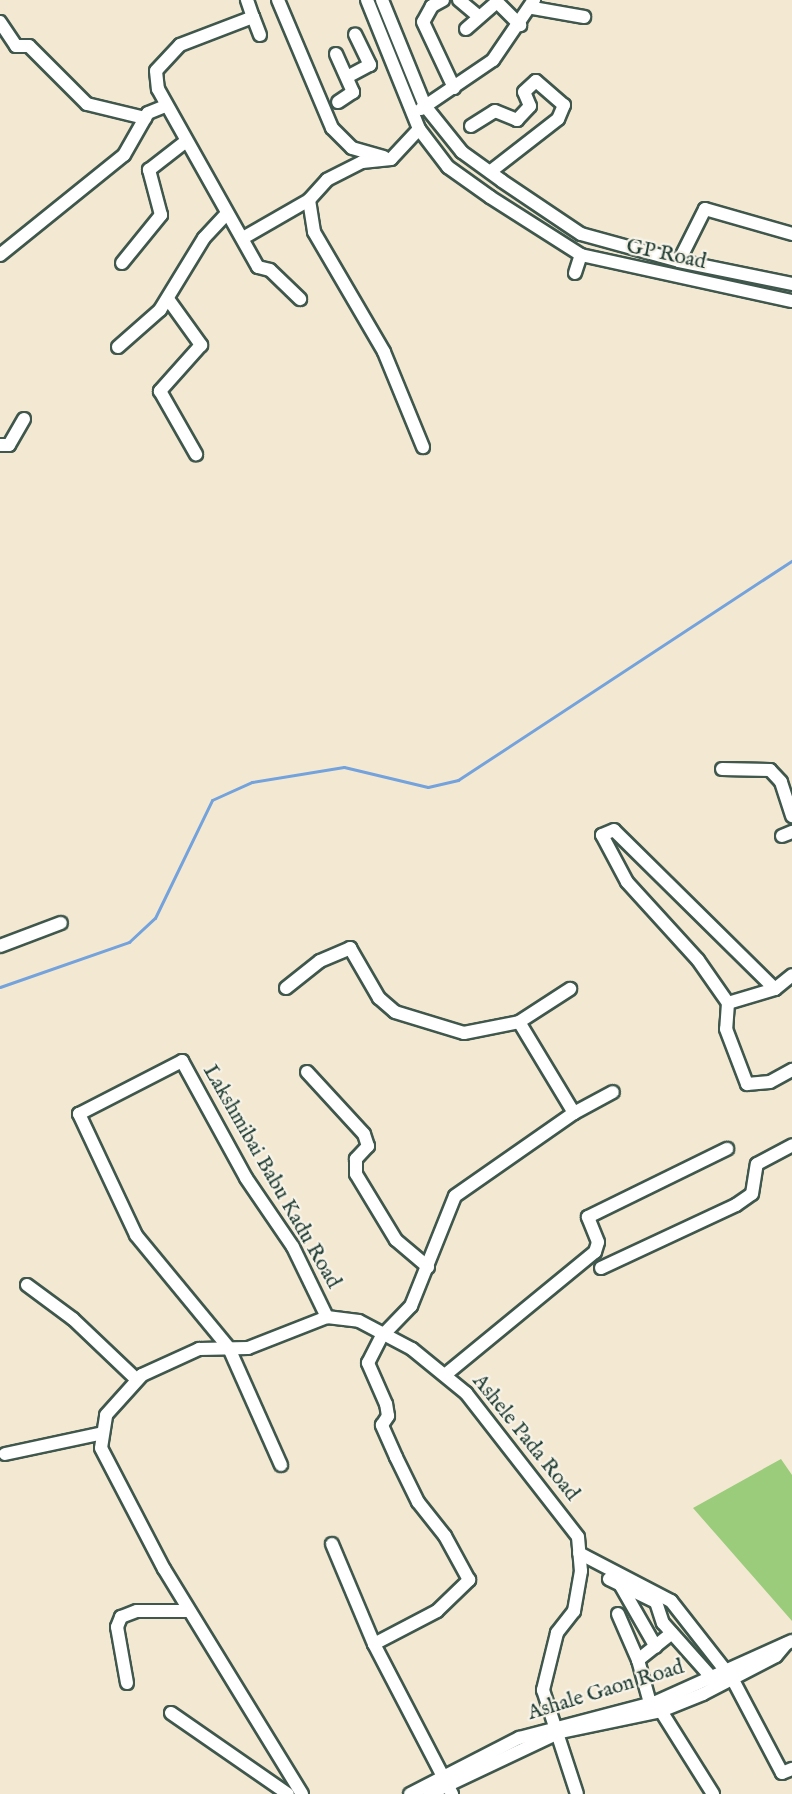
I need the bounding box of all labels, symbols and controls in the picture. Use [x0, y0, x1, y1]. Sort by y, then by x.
street label: GP Road [624, 234, 708, 276]
street label: Lakshmibai Babu Kadu Road [197, 1061, 345, 1293]
street label: Ashele Pada Road [466, 1370, 584, 1506]
street label: Ashale Gaon Road [525, 1655, 687, 1727]

